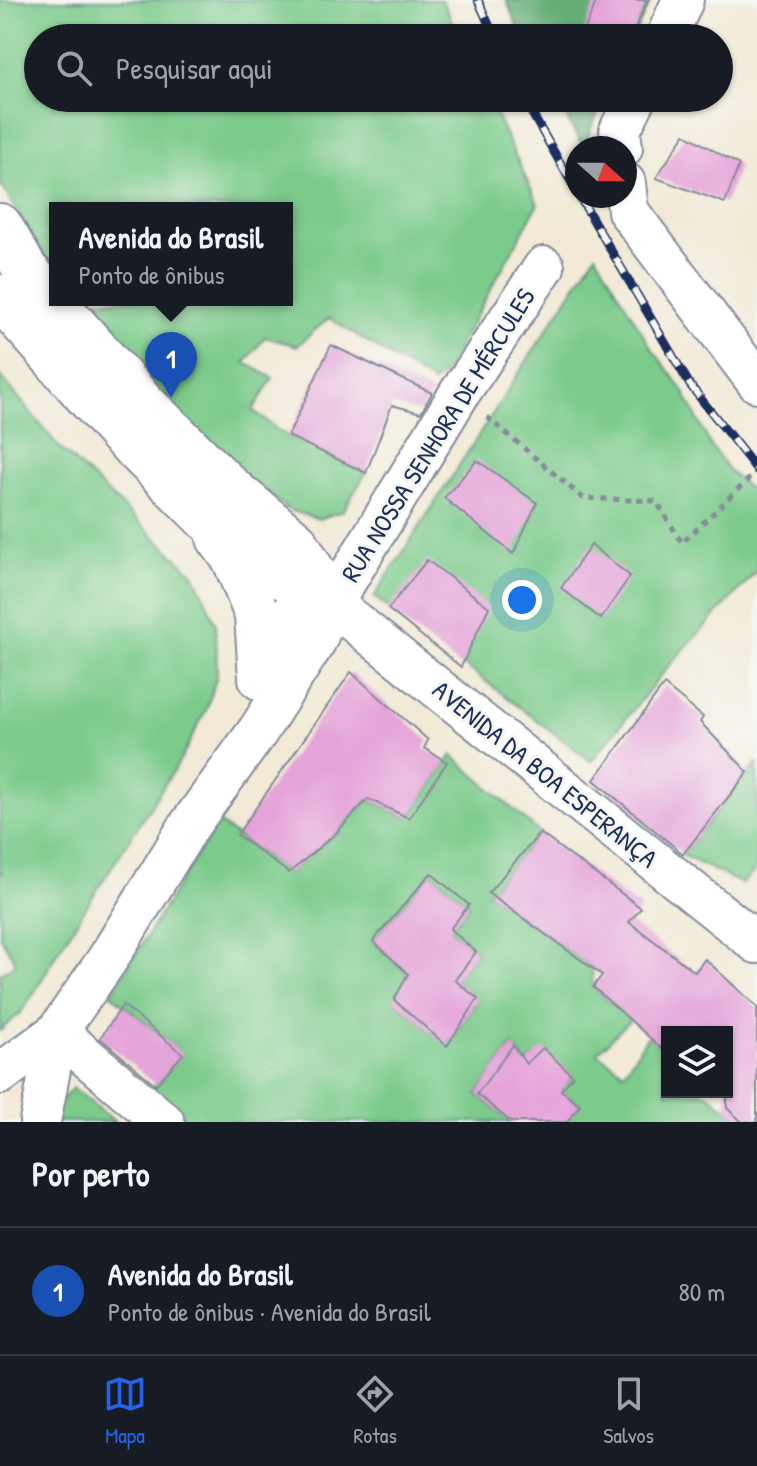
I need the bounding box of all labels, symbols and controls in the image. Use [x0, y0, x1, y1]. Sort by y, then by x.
search box [24, 24, 733, 112]
icon: search [52, 46, 96, 90]
text: Pesquisar aqui [116, 48, 273, 88]
north arrow [565, 136, 637, 208]
popup [49, 202, 293, 306]
text: Avenida do Brasil [79, 217, 263, 257]
text: Ponto de ônibus [79, 257, 224, 292]
street label: RUA NOSSA SENHORA DE MÉRCULES [333, 281, 543, 588]
pin: 1 [145, 332, 197, 398]
your location [502, 580, 542, 620]
street label: AVENIDA DA BOA ESPERANÇA [426, 672, 665, 875]
map controls [661, 1026, 733, 1098]
button: layers [661, 1026, 733, 1098]
text: Por perto [32, 1151, 150, 1197]
text: Avenida do Brasil [108, 1254, 293, 1294]
text: 1 [53, 1274, 63, 1309]
text: 80 m [678, 1274, 725, 1309]
text: Ponto de ônibus · Avenida do Brasil [108, 1294, 431, 1329]
tab: Mapa [103, 1372, 147, 1450]
tab: Rotas [353, 1372, 397, 1450]
tab: Salvos [603, 1372, 654, 1450]

